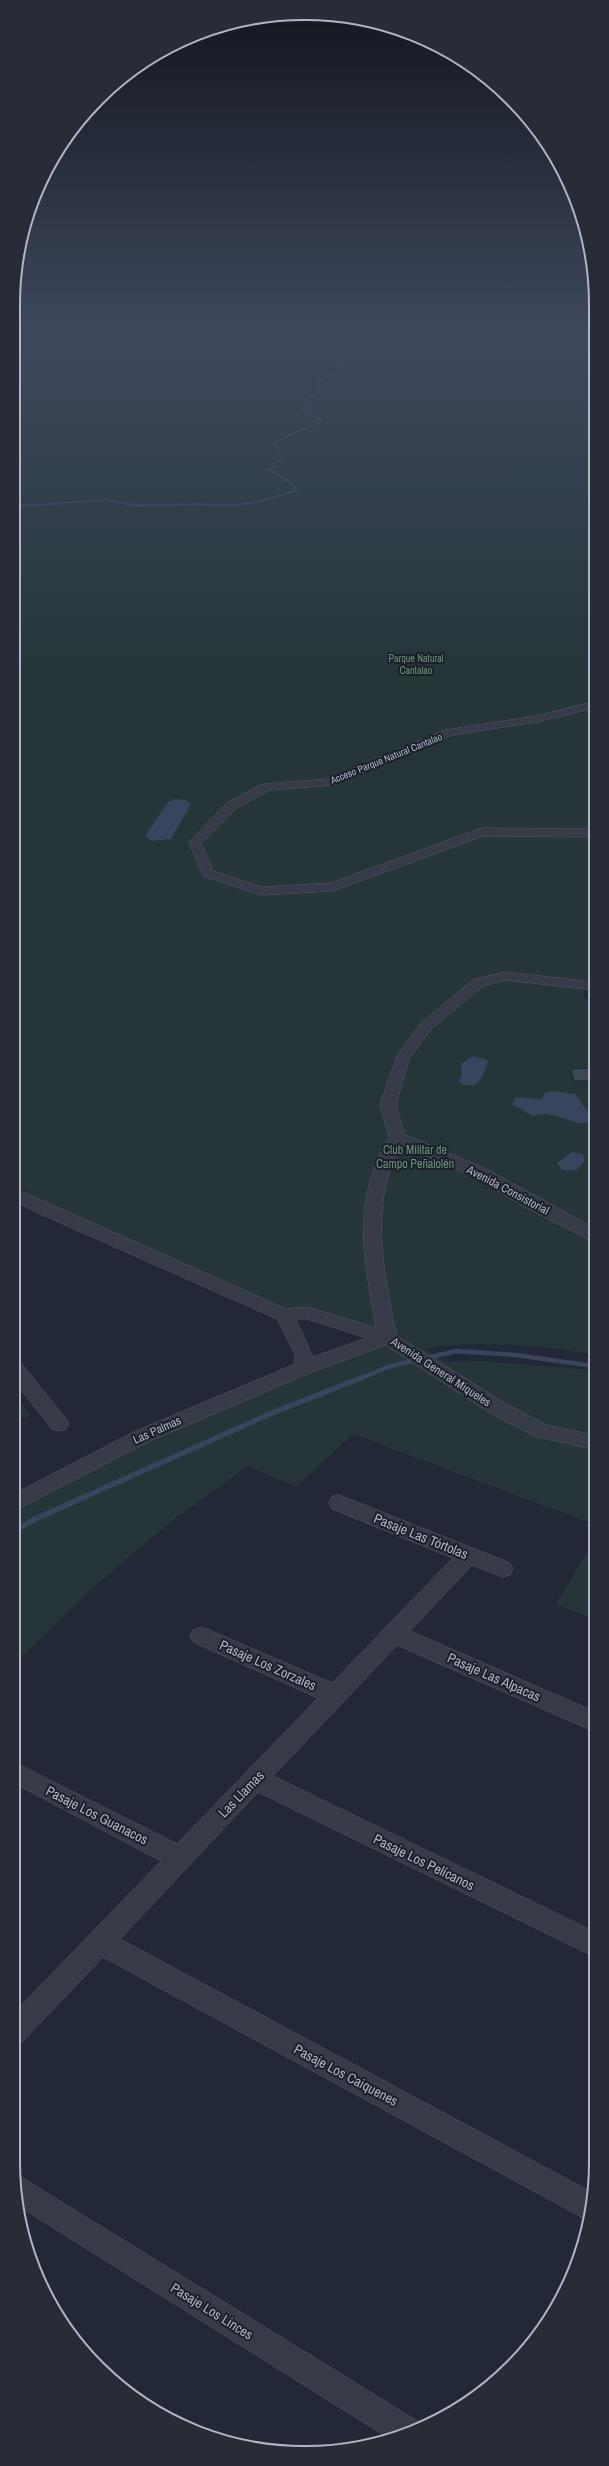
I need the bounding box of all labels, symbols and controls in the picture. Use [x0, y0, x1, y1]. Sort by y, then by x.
park label: Parque Natural Cantalao [388, 652, 444, 677]
street label: Acceso Parque Natural Cantalao [327, 730, 444, 787]
park label: Club Militar de Campo Peñalolén [376, 1142, 454, 1172]
street label: Avenida Consistorial [463, 1161, 552, 1218]
street label: Avenida General Miqueles [387, 1333, 494, 1410]
street label: Las Palmas [130, 1412, 184, 1448]
street label: Pasaje Las Tórtolas [371, 1509, 471, 1563]
street label: Pasaje Los Zorzales [217, 1636, 319, 1694]
street label: Pasaje Las Alpacas [445, 1648, 544, 1706]
street label: Las Llamas [214, 1766, 268, 1821]
street label: Pasaje Los Guanacos [43, 1781, 151, 1849]
street label: Pasaje Los Pelícanos [370, 1830, 478, 1894]
street label: Pasaje Los Caiquenes [291, 2040, 401, 2110]
street label: Pasaje Los Linces [167, 2279, 257, 2344]

